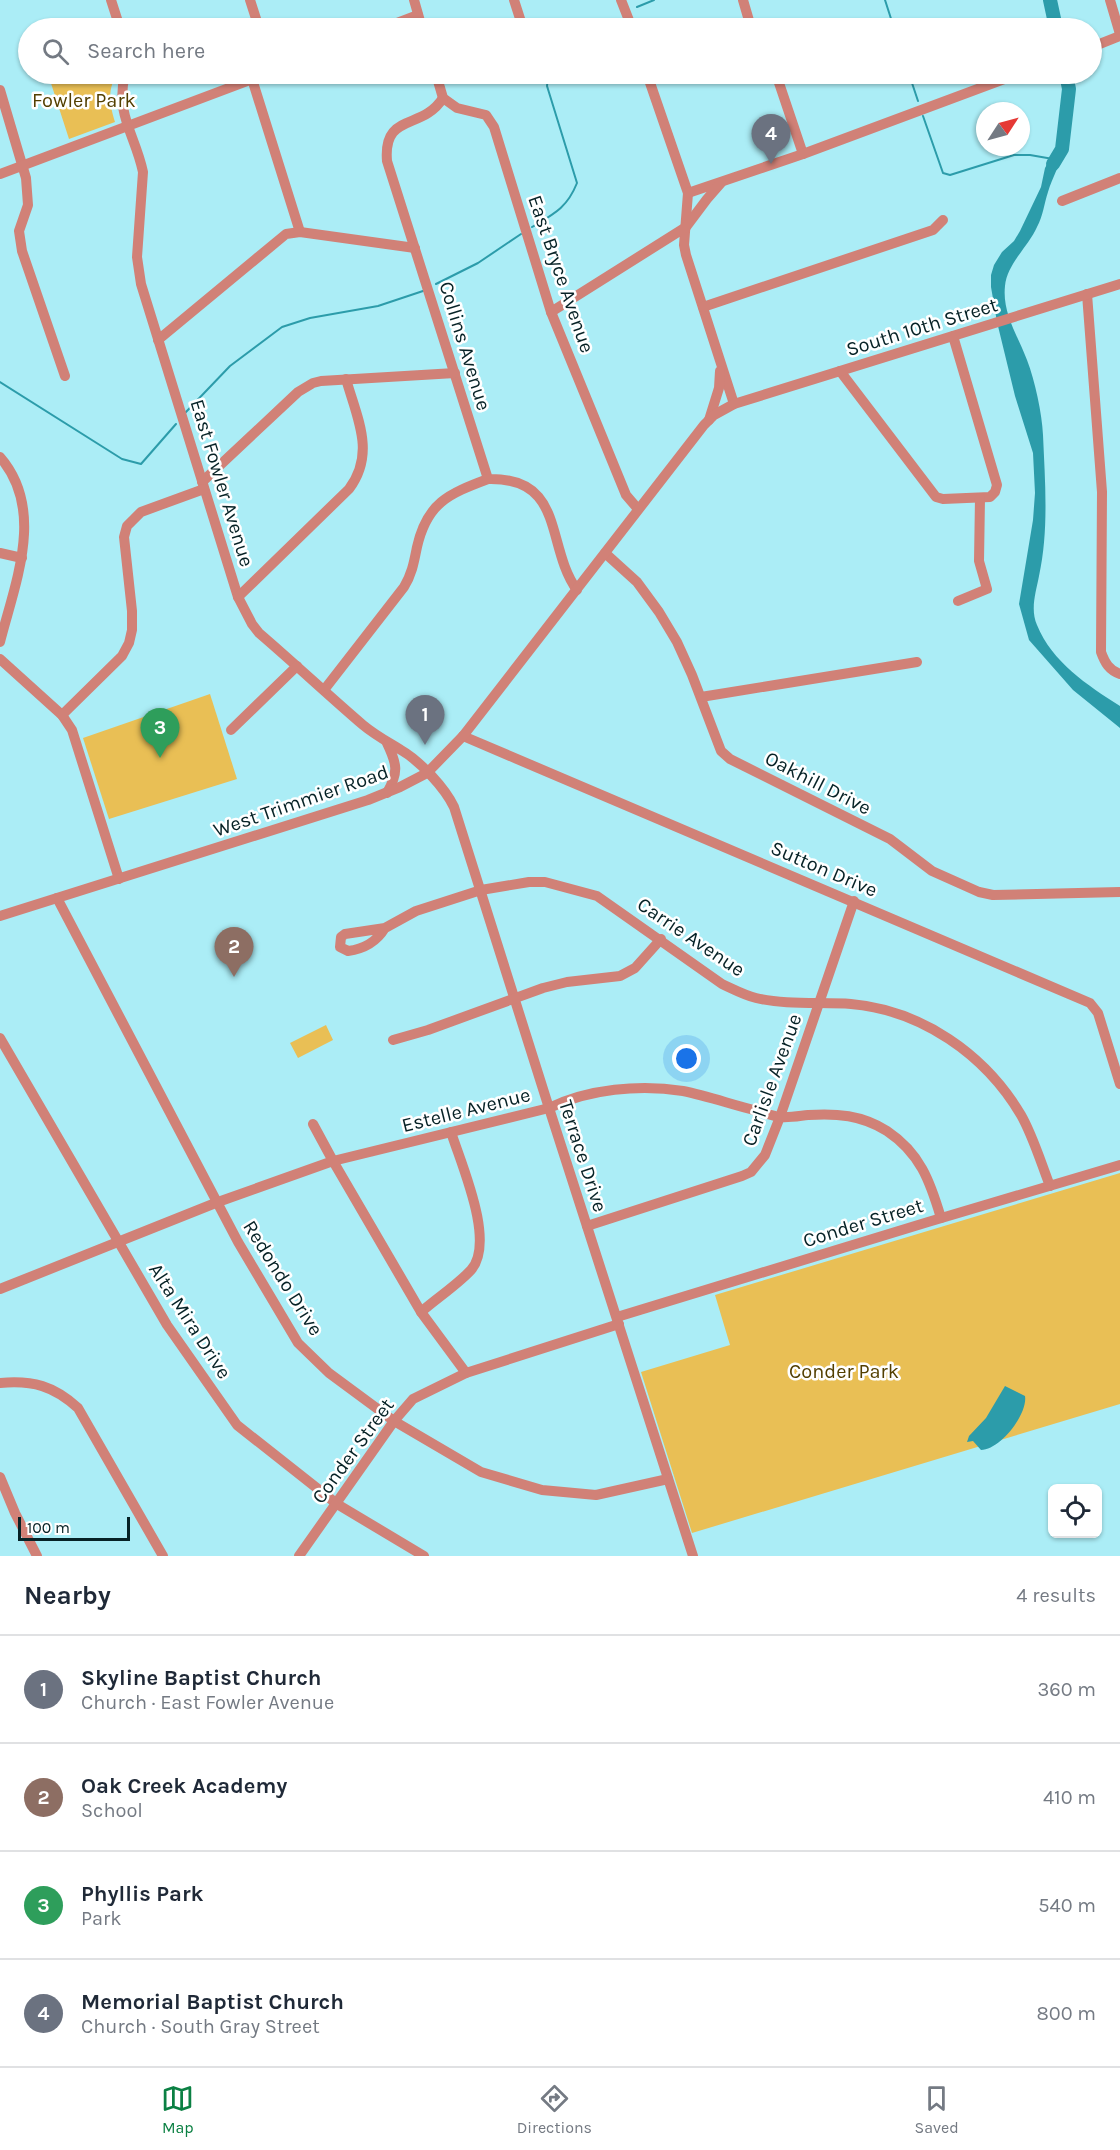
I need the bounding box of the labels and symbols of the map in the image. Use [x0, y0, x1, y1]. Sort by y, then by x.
park label: Fowler Park [32, 89, 136, 112]
north arrow [976, 102, 1030, 156]
pin: 4 [752, 114, 790, 164]
street label: East Bryce Avenue [523, 192, 599, 356]
street label: Collins Avenue [434, 279, 496, 413]
street label: South 10th Street [843, 293, 1001, 361]
street label: East Fowler Avenue [186, 396, 258, 570]
pin: 1 [406, 696, 444, 745]
pin: 3 [140, 708, 180, 758]
street label: Oakhill Drive [761, 746, 875, 820]
street label: West Trimmier Road [210, 760, 392, 842]
street label: Sutton Drive [767, 836, 881, 902]
street label: Carrie Avenue [633, 893, 749, 981]
pin: 2 [214, 928, 254, 977]
street label: Carlisle Avenue [737, 1011, 807, 1149]
your location [672, 1044, 701, 1073]
street label: Estelle Avenue [399, 1083, 533, 1137]
street label: Terrace Drive [554, 1097, 612, 1215]
street label: Conder Street [800, 1194, 926, 1252]
street label: Redondo Drive [238, 1216, 328, 1340]
street label: Alta Mira Drive [144, 1259, 236, 1383]
park label: Conder Park [789, 1360, 899, 1383]
street label: Conder Street [307, 1394, 399, 1508]
scale bar [18, 1514, 130, 1542]

